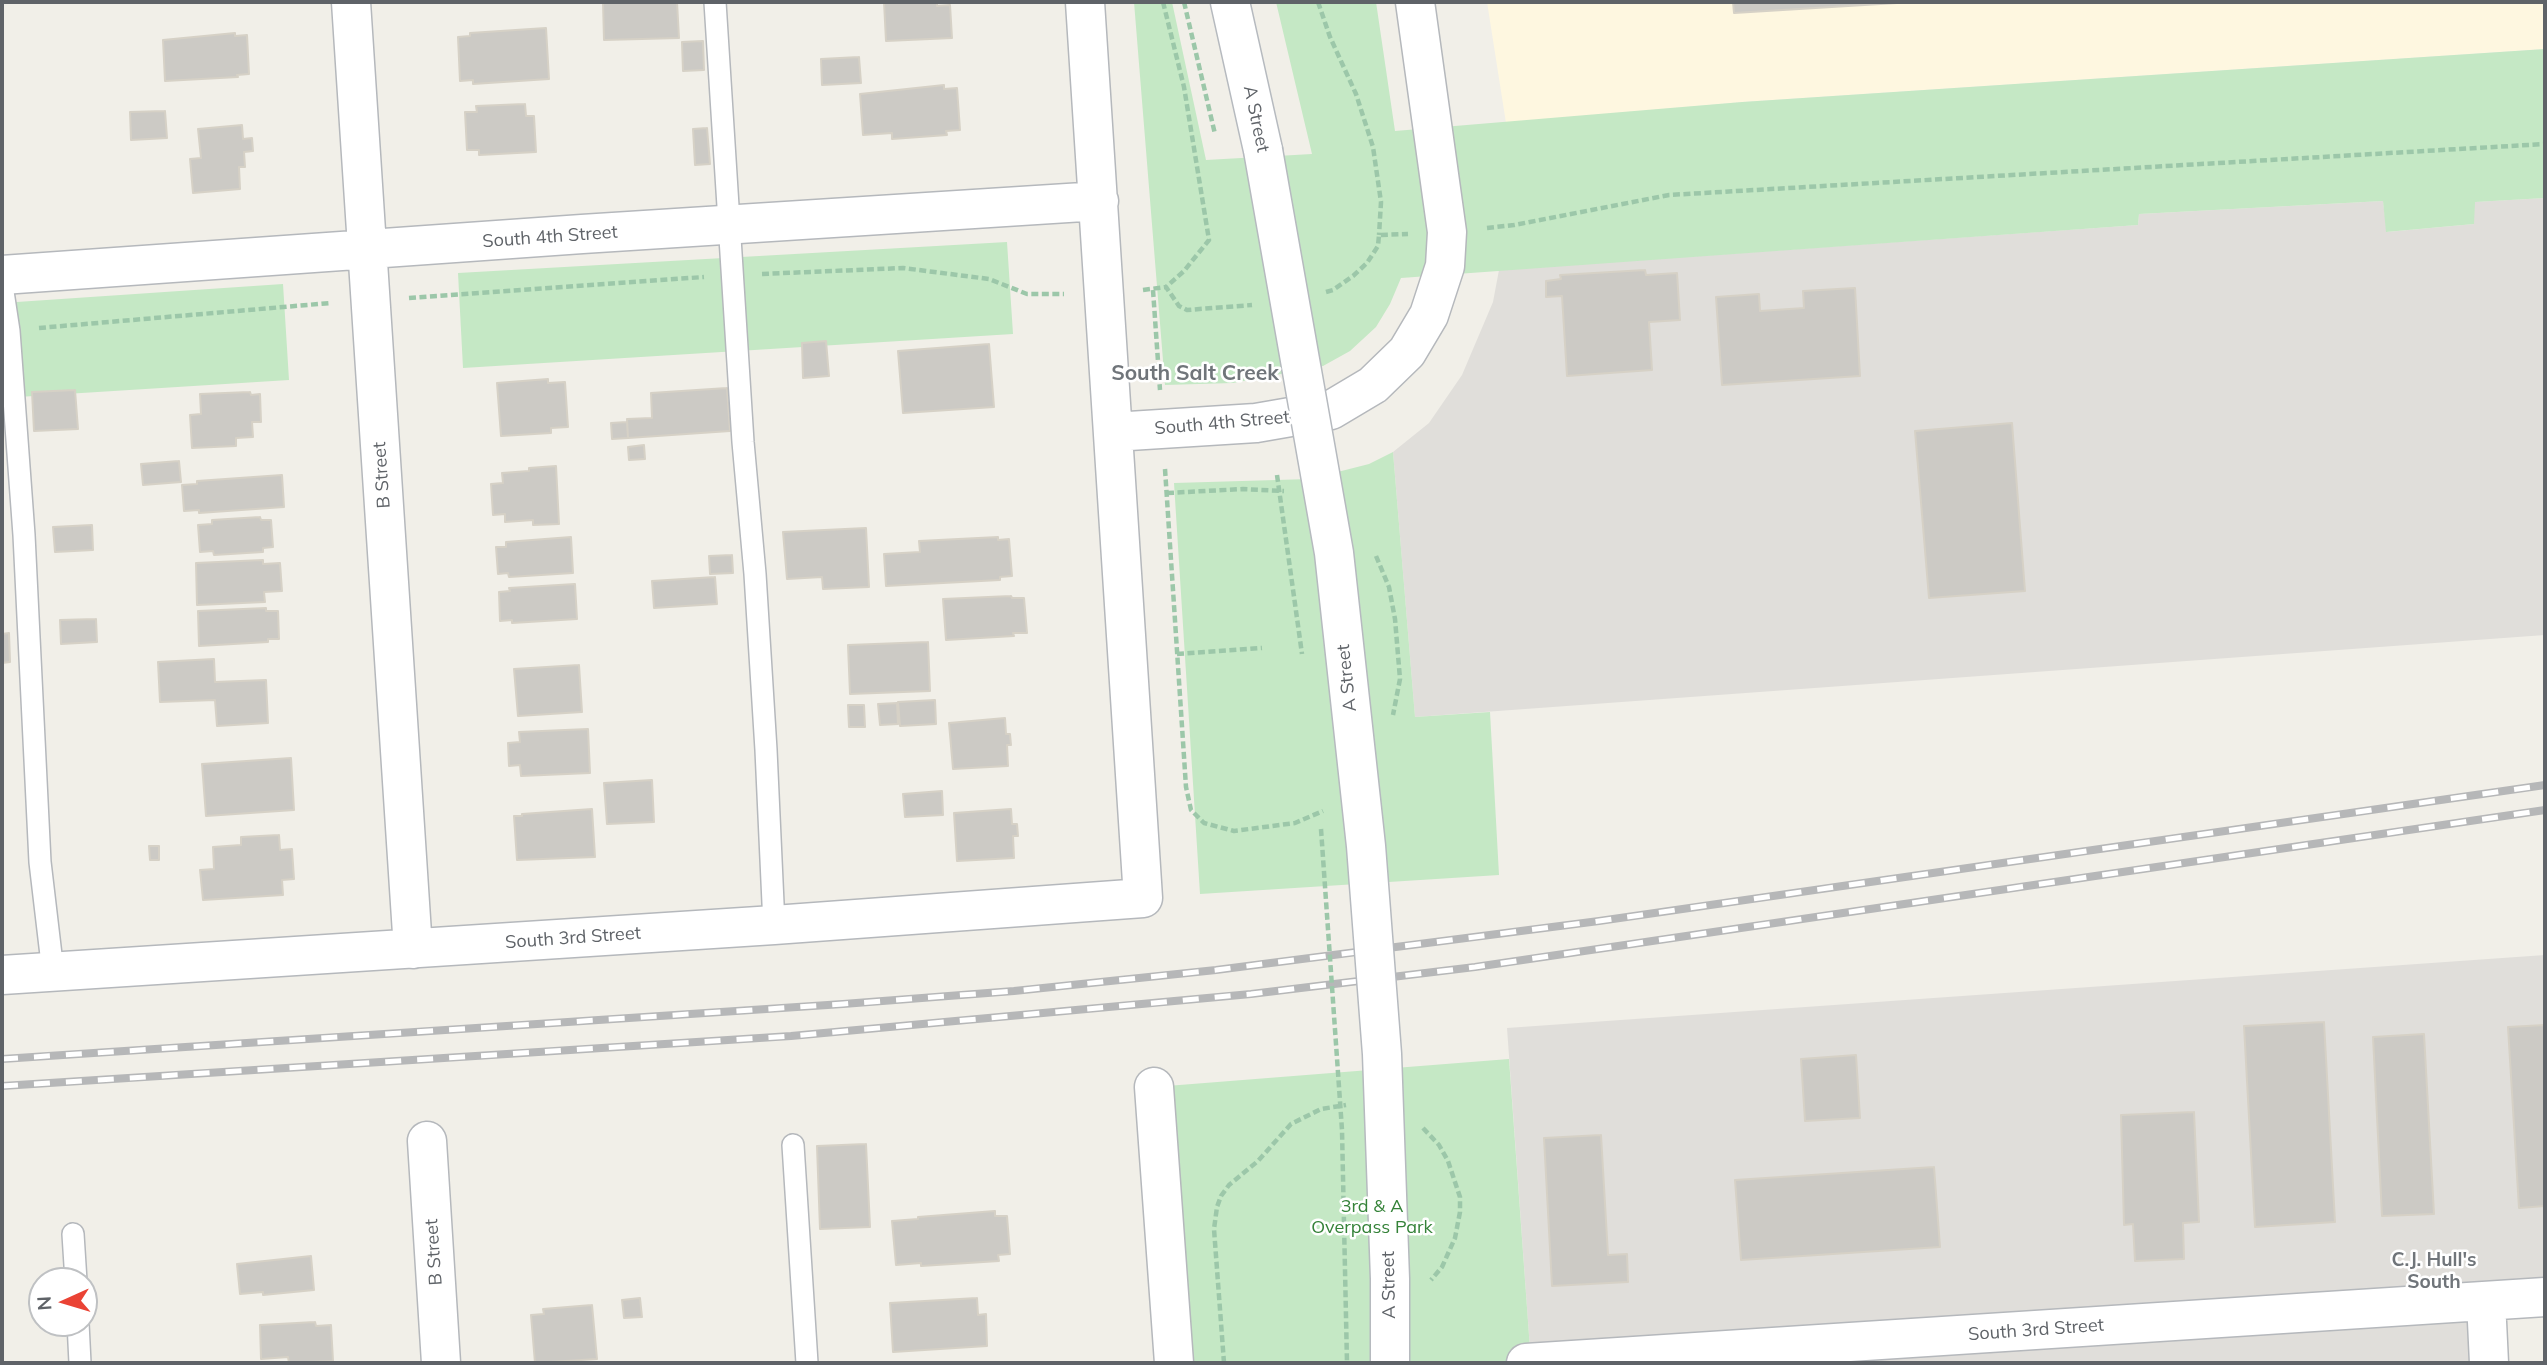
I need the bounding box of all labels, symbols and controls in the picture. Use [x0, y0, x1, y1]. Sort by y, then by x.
street label: A Street [1238, 84, 1274, 154]
street label: South 4th Street [482, 221, 618, 253]
district label: South Salt Creek [1111, 361, 1279, 387]
street label: South 4th Street [1154, 406, 1290, 440]
street label: B Street [369, 441, 395, 509]
street label: A Street [1333, 643, 1361, 713]
street label: South 3rd Street [504, 922, 642, 954]
park label: 3rd & A Overpass Park [1311, 1196, 1433, 1238]
street label: B Street [421, 1218, 447, 1286]
district label: C.J. Hull's South [2391, 1249, 2477, 1293]
street label: A Street [1378, 1251, 1400, 1319]
north arrow [28, 1267, 98, 1337]
text: N [32, 1295, 57, 1311]
street label: South 3rd Street [1967, 1314, 2105, 1346]

